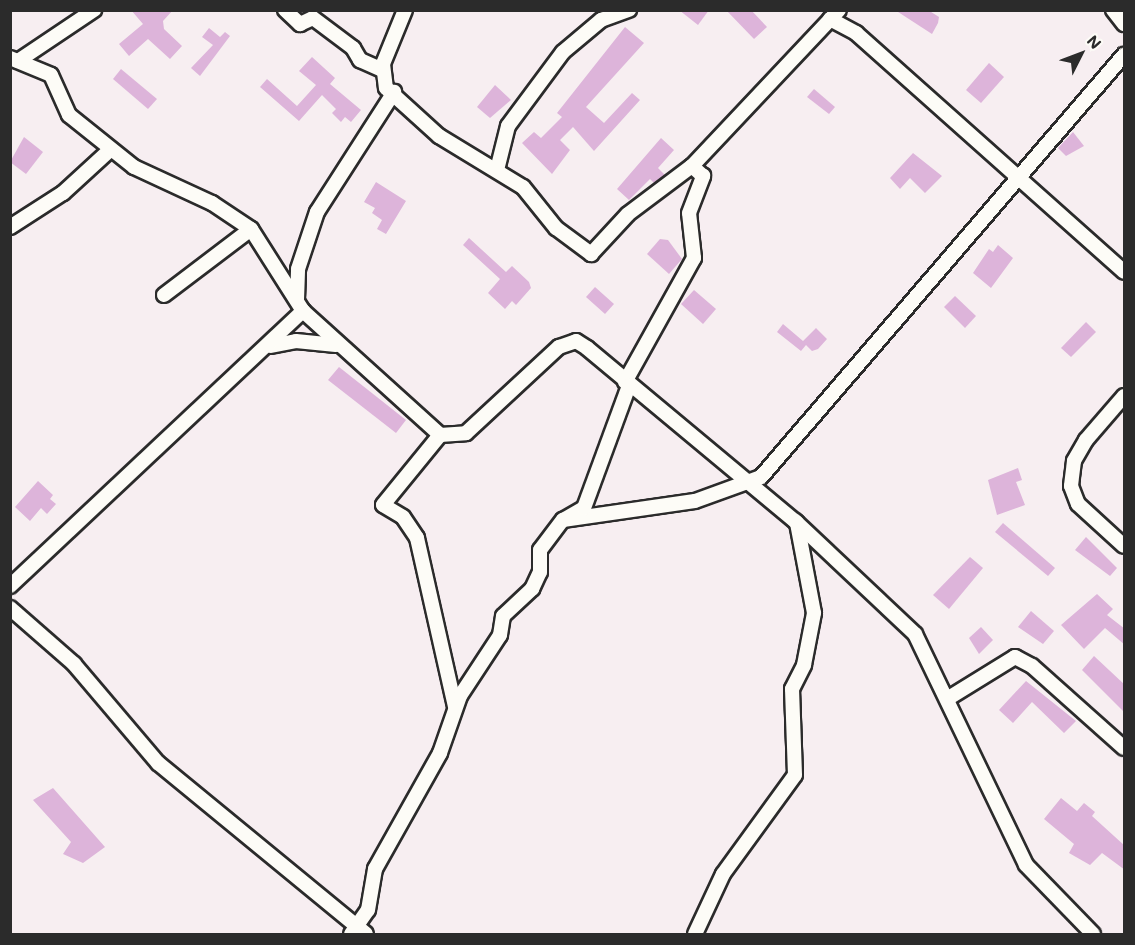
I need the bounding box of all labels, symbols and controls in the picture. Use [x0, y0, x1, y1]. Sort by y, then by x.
north arrow [1051, 24, 1111, 84]
text: N [1083, 30, 1107, 53]

